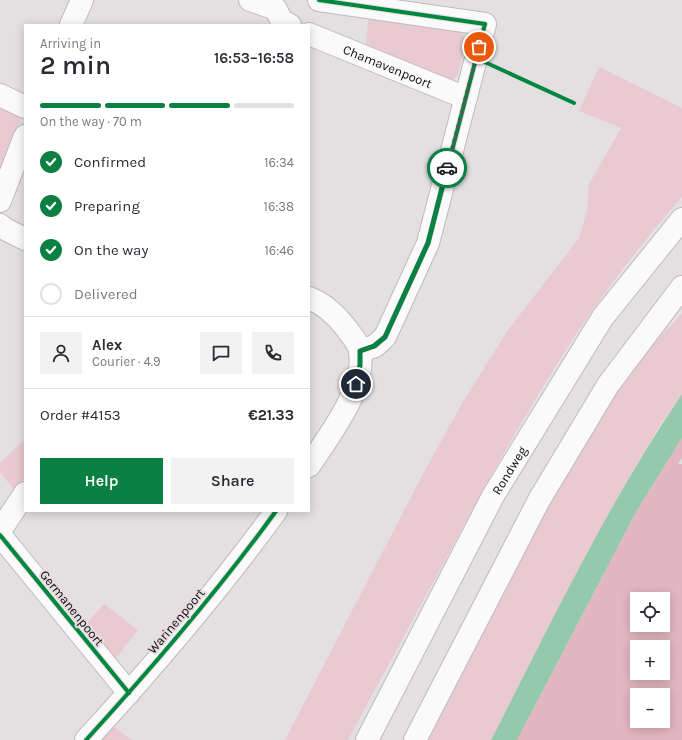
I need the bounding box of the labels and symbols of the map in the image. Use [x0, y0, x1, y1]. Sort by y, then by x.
pin [462, 30, 496, 64]
street label: Chamavenpoort [341, 41, 435, 91]
courier [427, 148, 467, 188]
pin [339, 367, 373, 401]
street label: Rondweg [488, 443, 530, 497]
street label: Germanenpoort [37, 567, 107, 649]
street label: Warinenpoort [144, 585, 208, 657]

